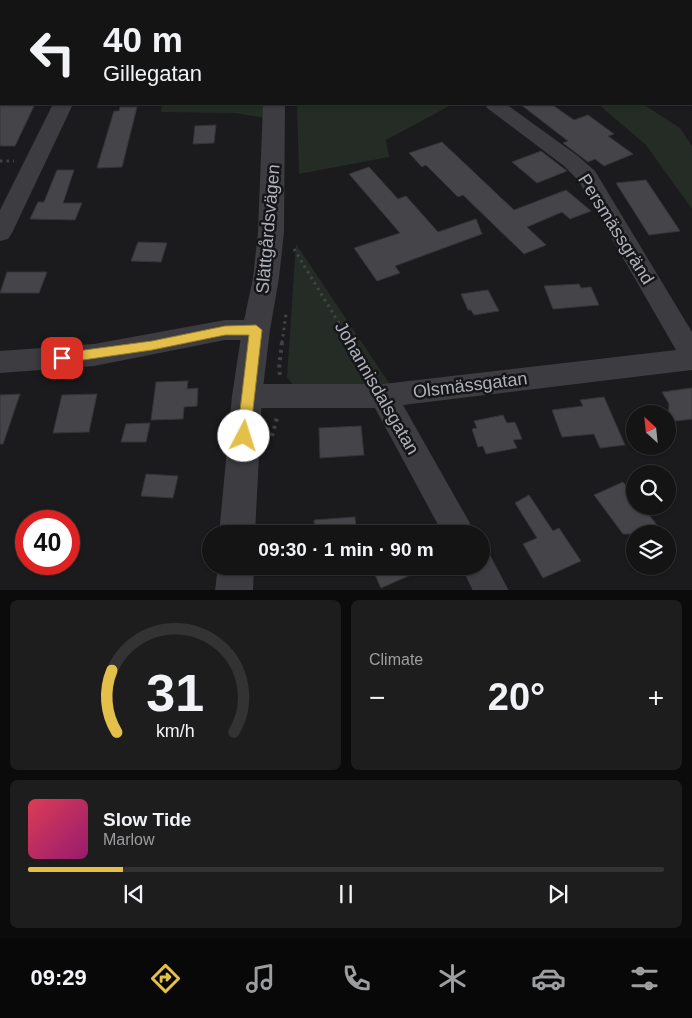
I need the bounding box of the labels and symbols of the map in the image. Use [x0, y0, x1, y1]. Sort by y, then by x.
street label: Slättgårdsvägen [252, 163, 284, 295]
street label: Persmässgränd [574, 170, 658, 288]
street label: Johannisdalsgatan [331, 318, 423, 458]
pin [41, 337, 83, 379]
street label: Olsmässgatan [412, 368, 528, 402]
north arrow [626, 405, 676, 455]
position arrow [217, 409, 269, 461]
speed limit sign: 40 [15, 510, 80, 575]

